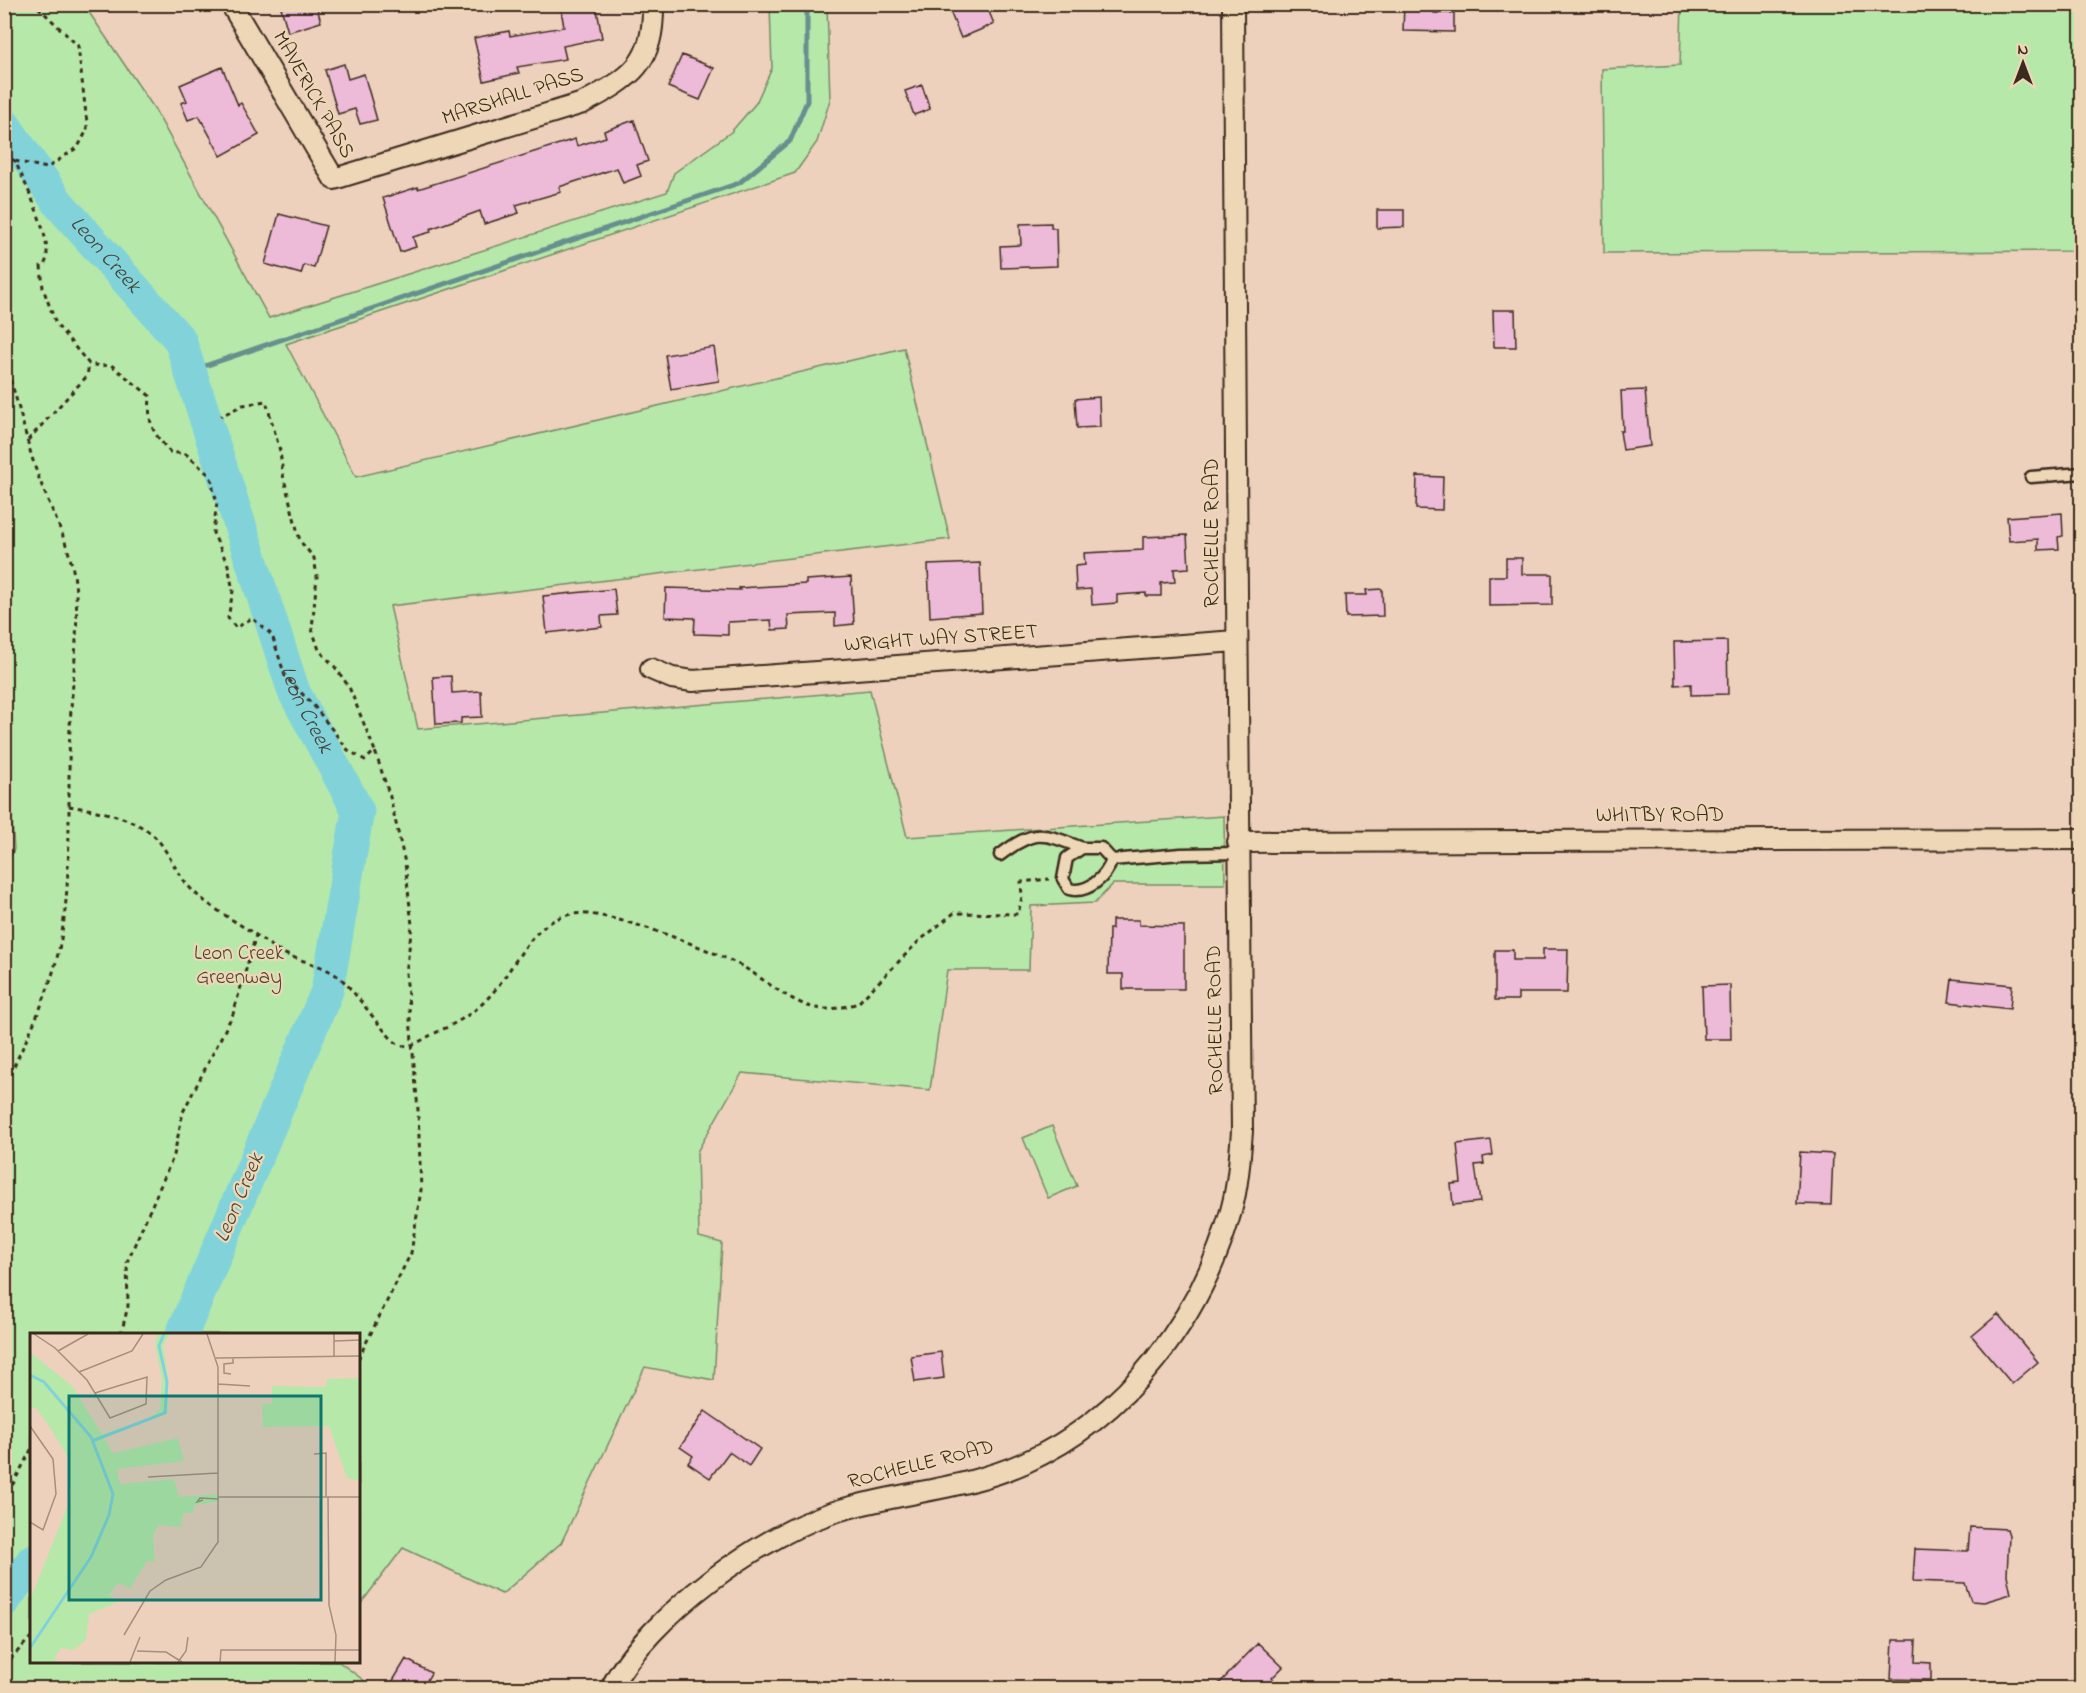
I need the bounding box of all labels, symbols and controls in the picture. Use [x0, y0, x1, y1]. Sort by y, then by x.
street label: MAVERICK PASS [264, 26, 362, 164]
north arrow [1993, 33, 2053, 93]
text: N [2018, 38, 2029, 62]
street label: MARSHALL PASS [438, 60, 588, 134]
water label: Leon Creek [62, 210, 149, 302]
street label: ROCHELLE ROAD [1198, 458, 1228, 608]
street label: WRIGHT WAY STREET [843, 617, 1039, 661]
water label: Leon Creek [271, 662, 341, 761]
street label: WHITBY ROAD [1596, 801, 1724, 831]
park label: Leon Creek Greenway [194, 939, 285, 995]
street label: ROCHELLE ROAD [1200, 945, 1232, 1095]
water label: Leon Creek [207, 1147, 274, 1248]
inset map [30, 1333, 360, 1663]
street label: ROCHELLE ROAD [845, 1432, 997, 1498]

